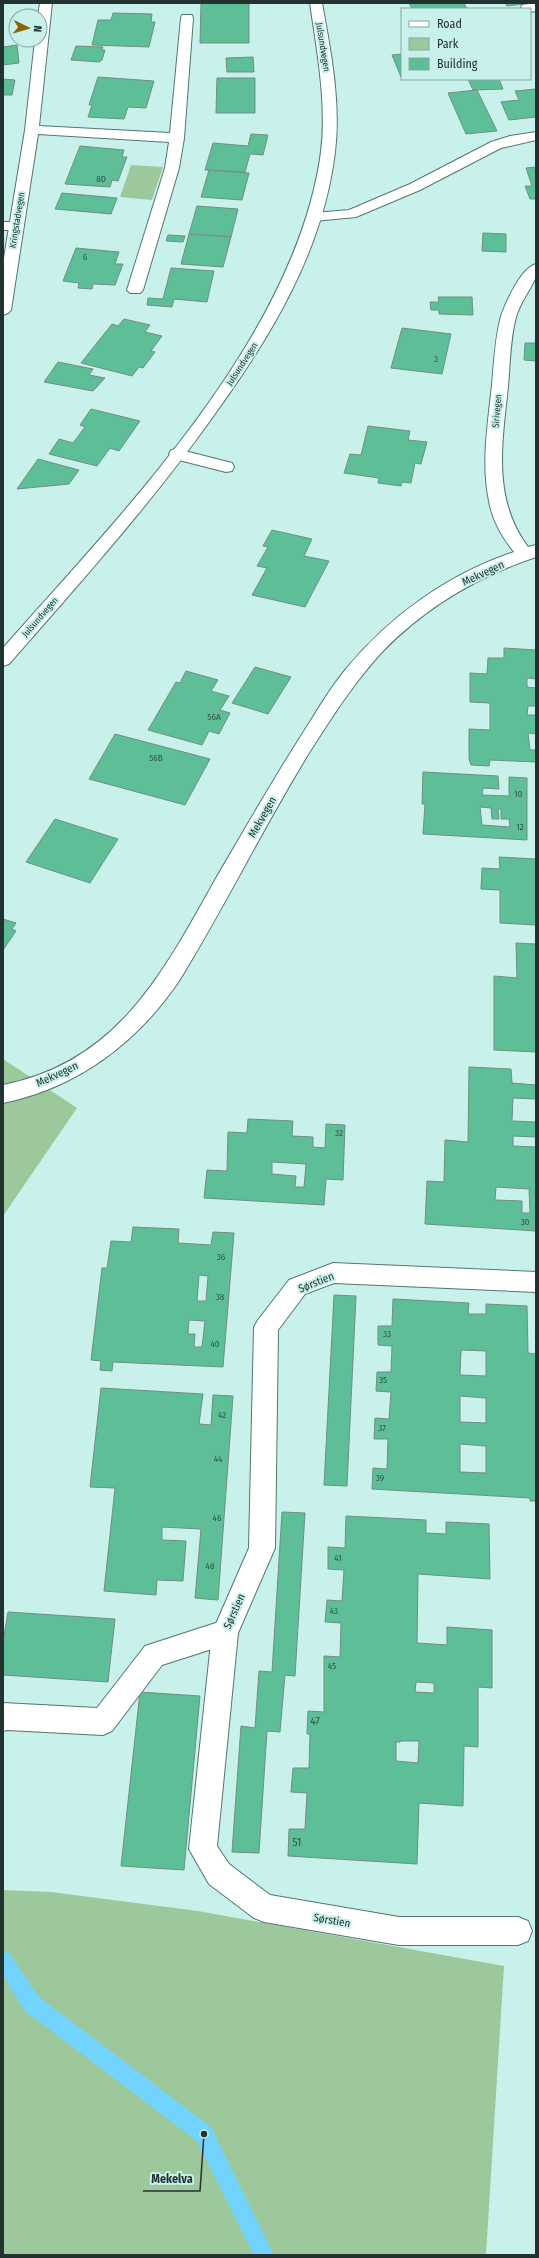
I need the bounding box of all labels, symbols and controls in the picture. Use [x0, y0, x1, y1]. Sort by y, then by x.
north arrow [8, 8, 48, 48]
legend [401, 8, 531, 80]
text: Road [437, 17, 462, 31]
street label: Julsundvegen [314, 22, 332, 72]
text: N [31, 25, 44, 33]
text: Park [437, 37, 459, 51]
text: Building [437, 57, 478, 71]
house number: 8D [96, 174, 106, 184]
street label: Kringstadvegen [8, 191, 26, 249]
house number: 6 [83, 252, 88, 262]
street label: Julsundvegen [224, 340, 260, 387]
house number: 3 [434, 354, 438, 364]
street label: Sirivegen [491, 393, 503, 428]
street label: Mekvegen [460, 558, 506, 589]
street label: Julsundvegen [20, 595, 60, 639]
house number: 56A [207, 712, 221, 722]
house number: 56B [149, 753, 163, 763]
house number: 10 [514, 789, 522, 799]
street label: Mekvegen [246, 795, 279, 840]
house number: 12 [516, 822, 524, 832]
street label: Mekvegen [34, 1059, 80, 1090]
house number: 32 [335, 1128, 343, 1138]
house number: 30 [521, 1217, 530, 1227]
house number: 36 [217, 1252, 226, 1262]
street label: Sørstien [296, 1269, 336, 1295]
house number: 38 [216, 1292, 225, 1302]
house number: 33 [383, 1329, 391, 1339]
house number: 40 [210, 1339, 220, 1349]
house number: 35 [379, 1375, 387, 1385]
house number: 42 [218, 1410, 226, 1420]
house number: 37 [378, 1423, 386, 1433]
house number: 44 [214, 1454, 223, 1464]
house number: 39 [376, 1473, 384, 1483]
house number: 46 [213, 1513, 222, 1523]
house number: 41 [334, 1553, 342, 1563]
house number: 48 [206, 1561, 215, 1571]
street label: Sørstien [221, 1592, 248, 1631]
house number: 43 [330, 1606, 338, 1616]
house number: 45 [328, 1661, 336, 1671]
house number: 47 [310, 1715, 320, 1728]
house number: 51 [293, 1836, 301, 1849]
street label: Sørstien [312, 1911, 351, 1930]
callout: Mekelva [143, 2167, 200, 2191]
text: Mekelva [151, 2172, 193, 2186]

